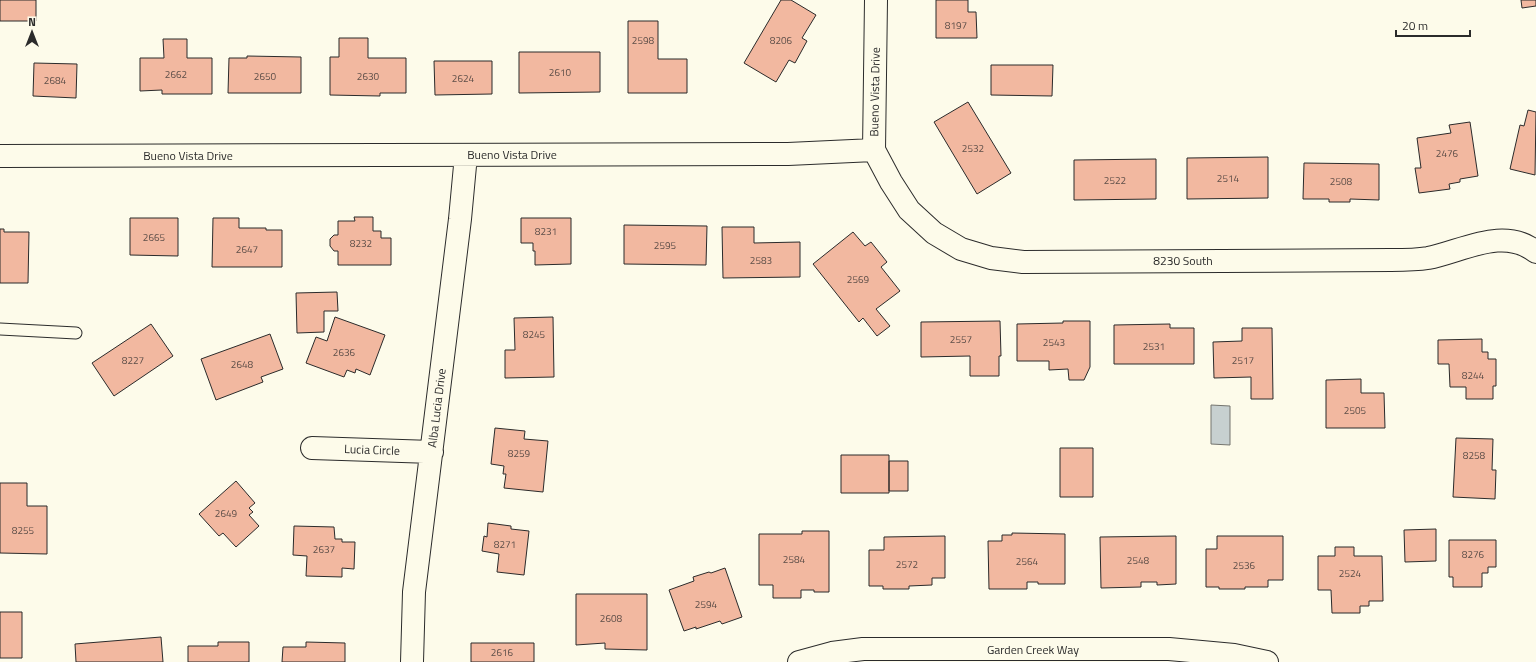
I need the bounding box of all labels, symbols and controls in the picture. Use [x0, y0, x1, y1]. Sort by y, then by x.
north arrow [12, 12, 52, 52]
scale bar [1396, 12, 1470, 38]
text: N [28, 14, 36, 30]
text: 20 m [1402, 16, 1428, 35]
house number: 8197 [945, 18, 967, 33]
house number: 2598 [632, 33, 655, 48]
house number: 8206 [770, 33, 793, 48]
street label: Bueno Vista Drive [864, 47, 885, 137]
house number: 2610 [549, 65, 572, 80]
house number: 2662 [165, 67, 187, 82]
house number: 2650 [254, 69, 277, 84]
house number: 2630 [357, 69, 380, 84]
house number: 2624 [452, 71, 475, 86]
house number: 2684 [44, 73, 67, 88]
house number: 2532 [962, 141, 984, 156]
street label: Bueno Vista Drive [467, 145, 557, 164]
street label: Bueno Vista Drive [143, 146, 233, 165]
house number: 2476 [1436, 146, 1459, 161]
house number: 2514 [1217, 171, 1240, 186]
house number: 2522 [1104, 173, 1126, 188]
house number: 2508 [1330, 174, 1353, 189]
house number: 8231 [535, 224, 557, 239]
house number: 2665 [143, 230, 166, 245]
house number: 8232 [350, 236, 372, 251]
house number: 2595 [654, 238, 677, 253]
house number: 2647 [236, 242, 258, 257]
street label: 8230 South [1153, 251, 1213, 270]
house number: 2583 [750, 253, 772, 268]
house number: 2569 [847, 272, 870, 287]
house number: 8245 [523, 327, 546, 342]
house number: 2557 [950, 332, 972, 347]
house number: 2543 [1043, 335, 1065, 350]
house number: 2531 [1143, 339, 1165, 354]
house number: 2636 [333, 345, 356, 360]
house number: 8227 [122, 353, 144, 368]
house number: 2517 [1232, 353, 1254, 368]
house number: 2648 [231, 357, 254, 372]
street label: Alba Lucia Drive [422, 367, 451, 449]
house number: 8244 [1462, 368, 1485, 383]
house number: 2505 [1344, 403, 1367, 418]
street label: Lucia Circle [344, 439, 400, 460]
house number: 8259 [508, 446, 531, 461]
house number: 8258 [1463, 448, 1486, 463]
house number: 2649 [215, 506, 238, 521]
house number: 8255 [12, 523, 35, 538]
house number: 8271 [494, 537, 516, 552]
house number: 2637 [313, 542, 335, 557]
house number: 8276 [1462, 547, 1485, 562]
house number: 2584 [783, 552, 806, 567]
house number: 2548 [1127, 553, 1150, 568]
house number: 2564 [1016, 554, 1039, 569]
house number: 2572 [896, 557, 918, 572]
house number: 2536 [1233, 558, 1256, 573]
house number: 2524 [1339, 566, 1362, 581]
house number: 2594 [695, 597, 718, 612]
house number: 2608 [600, 611, 623, 626]
street label: Garden Creek Way [987, 640, 1079, 659]
house number: 2616 [491, 645, 514, 660]

